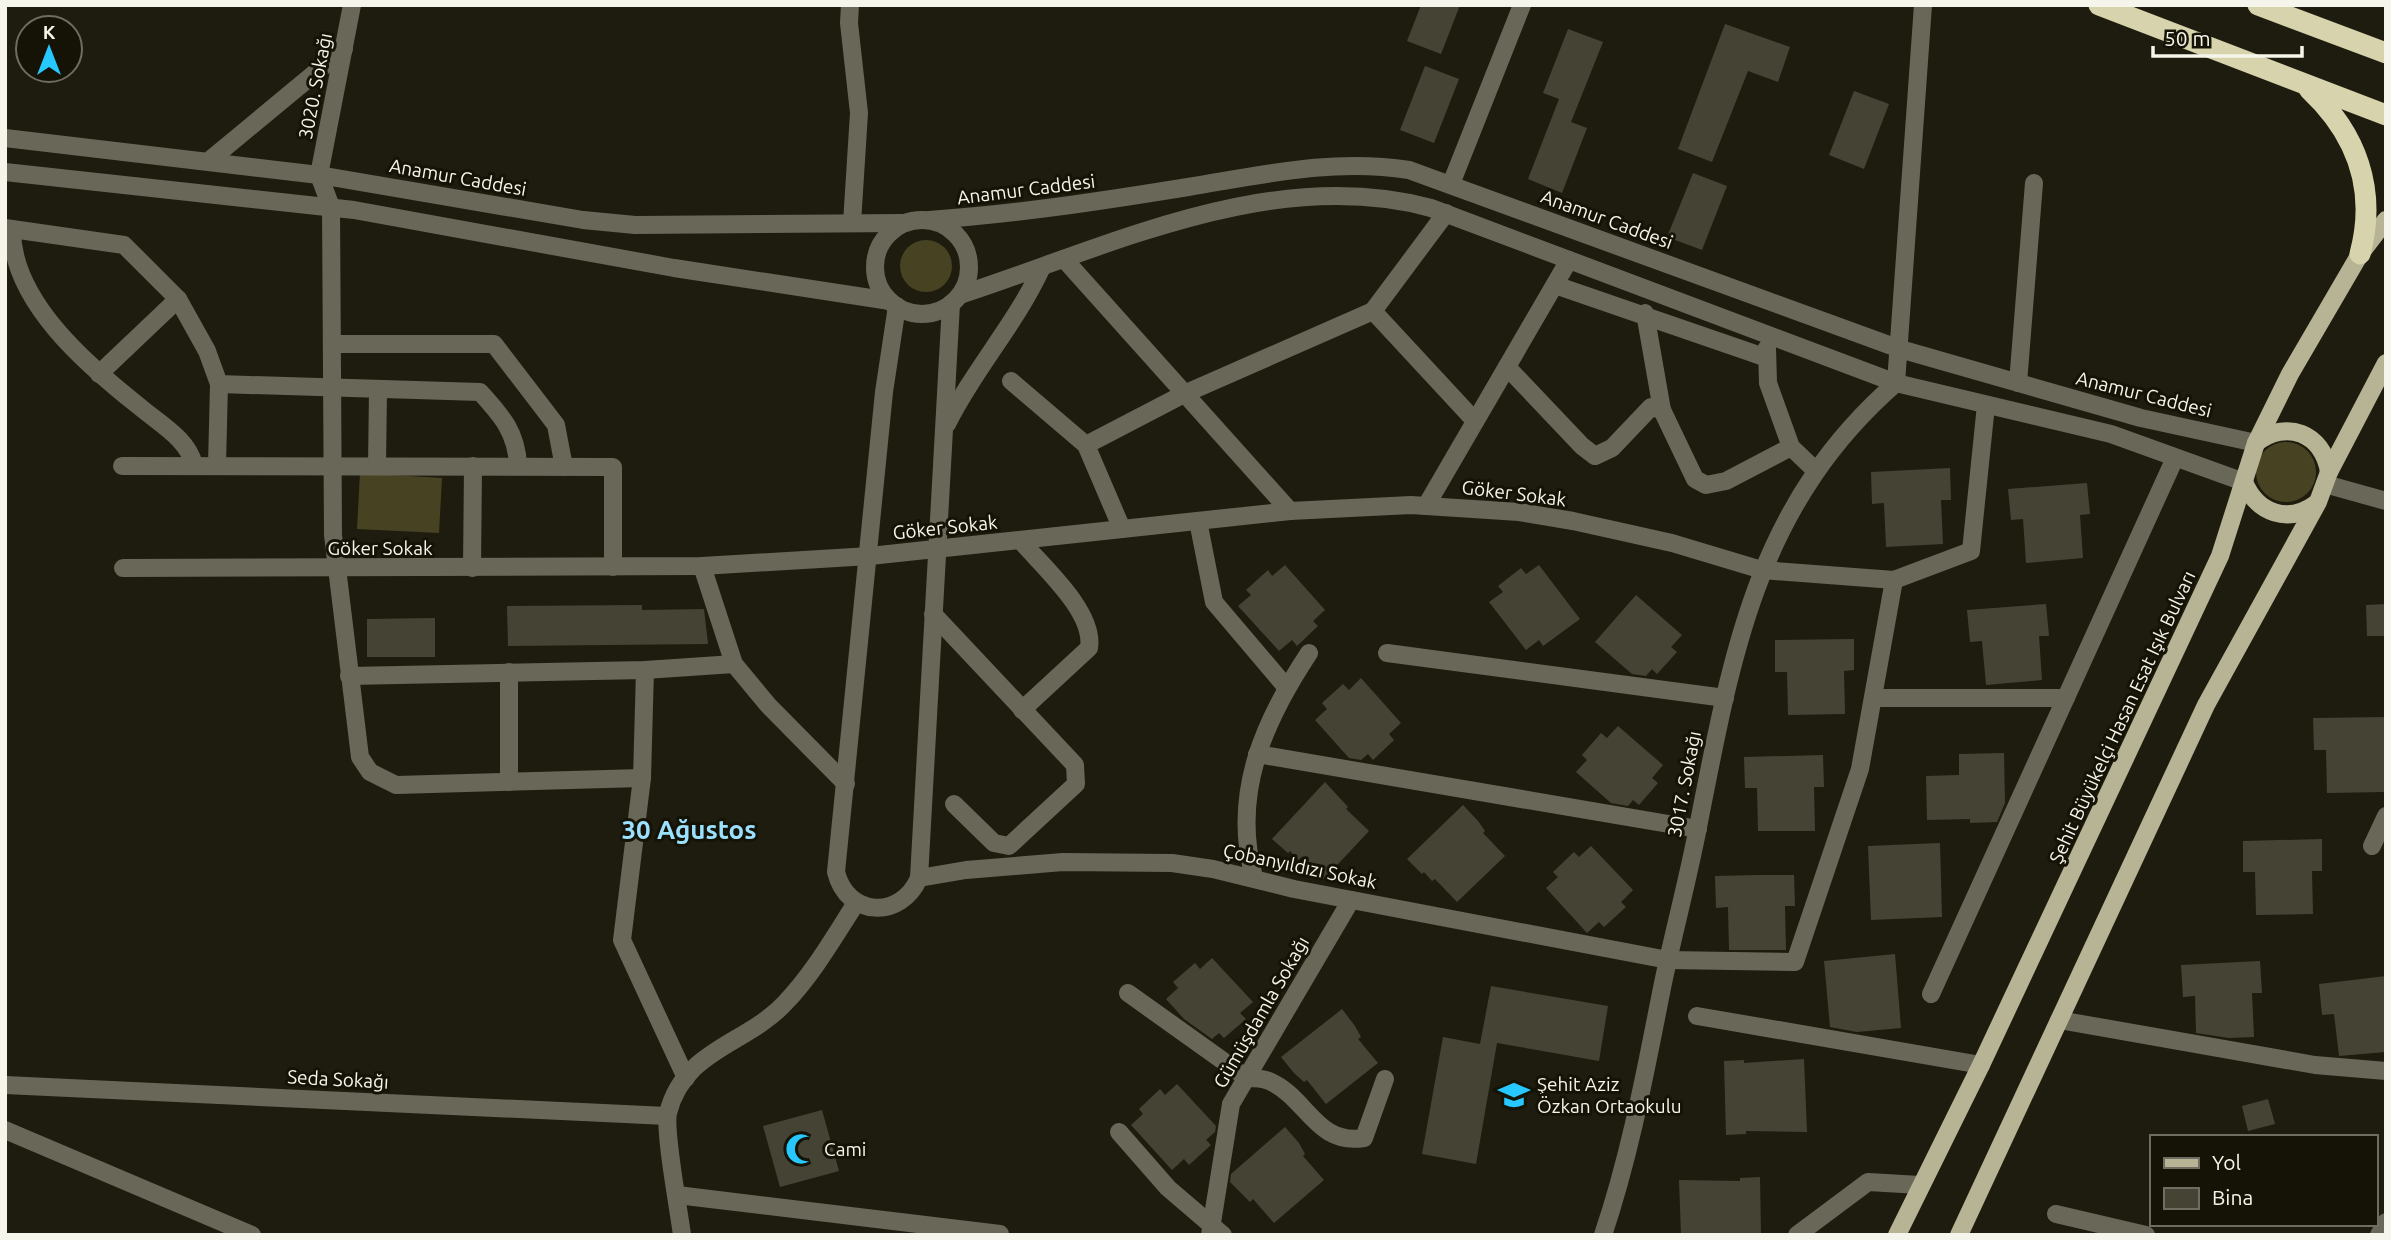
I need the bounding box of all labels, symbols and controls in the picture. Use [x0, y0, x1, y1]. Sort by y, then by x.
north arrow [14, 14, 84, 84]
scale bar [2153, 14, 2302, 58]
text: K [43, 21, 56, 43]
text: 50 m [2164, 26, 2211, 50]
street label: 3020. Sokağı [294, 31, 336, 141]
street label: Anamur Caddesi [388, 154, 528, 200]
street label: Anamur Caddesi [956, 170, 1096, 208]
street label: Anamur Caddesi [1538, 185, 1676, 253]
street label: Anamur Caddesi [2074, 367, 2214, 421]
street label: Göker Sokak [1461, 476, 1568, 510]
street label: Göker Sokak [892, 511, 999, 543]
street label: Göker Sokak [327, 537, 433, 559]
street label: Şehit Büyükelçi Hasan Esat Işık Bulvarı [2044, 567, 2200, 867]
street label: 3017. Sokağı [1663, 729, 1705, 839]
district label: 30 Ağustos [621, 815, 757, 844]
street label: Çobanyıldızı Sokak [1221, 839, 1379, 893]
street label: Gümüşdamla Sokağı [1209, 932, 1313, 1092]
street label: Seda Sokağı [287, 1065, 389, 1093]
place label: Şehit Aziz Özkan Ortaokulu [1537, 1073, 1682, 1117]
school or university icon: Şehit Aziz Özkan Ortaokulu [1497, 1078, 1531, 1112]
mosque icon: Cami [784, 1132, 818, 1166]
legend [2150, 1135, 2377, 1226]
place label: Cami [824, 1138, 866, 1160]
text: Yol [2212, 1150, 2241, 1174]
text: Bina [2212, 1185, 2253, 1209]

